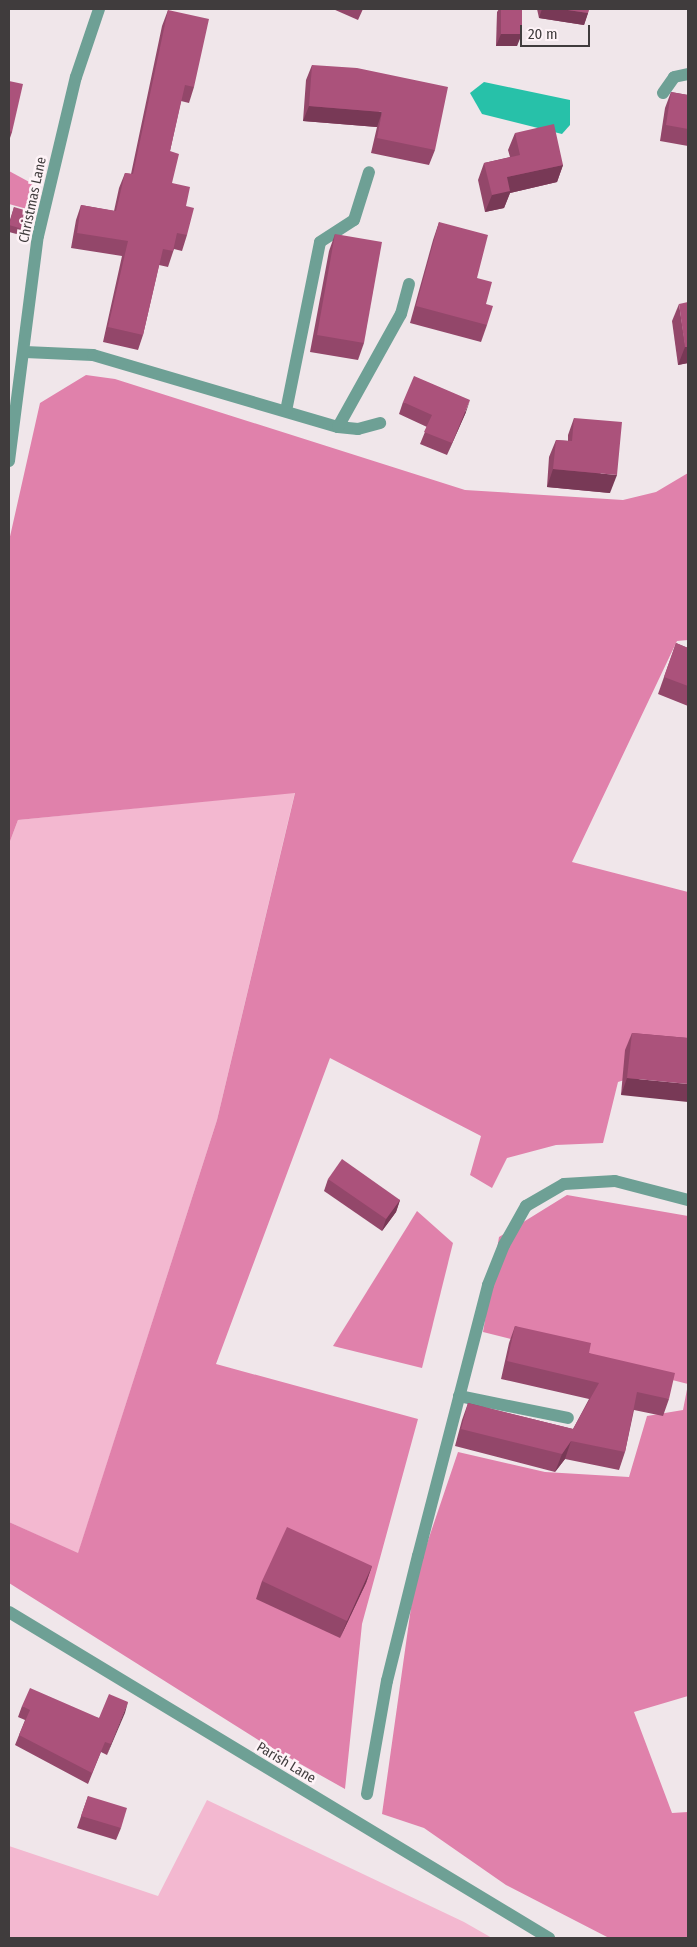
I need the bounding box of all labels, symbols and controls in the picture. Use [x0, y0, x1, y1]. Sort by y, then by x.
scale bar [522, 15, 592, 47]
text: 20 m [528, 25, 558, 43]
street label: Christmas Lane [16, 156, 50, 244]
street label: Parish Lane [253, 1739, 319, 1787]

